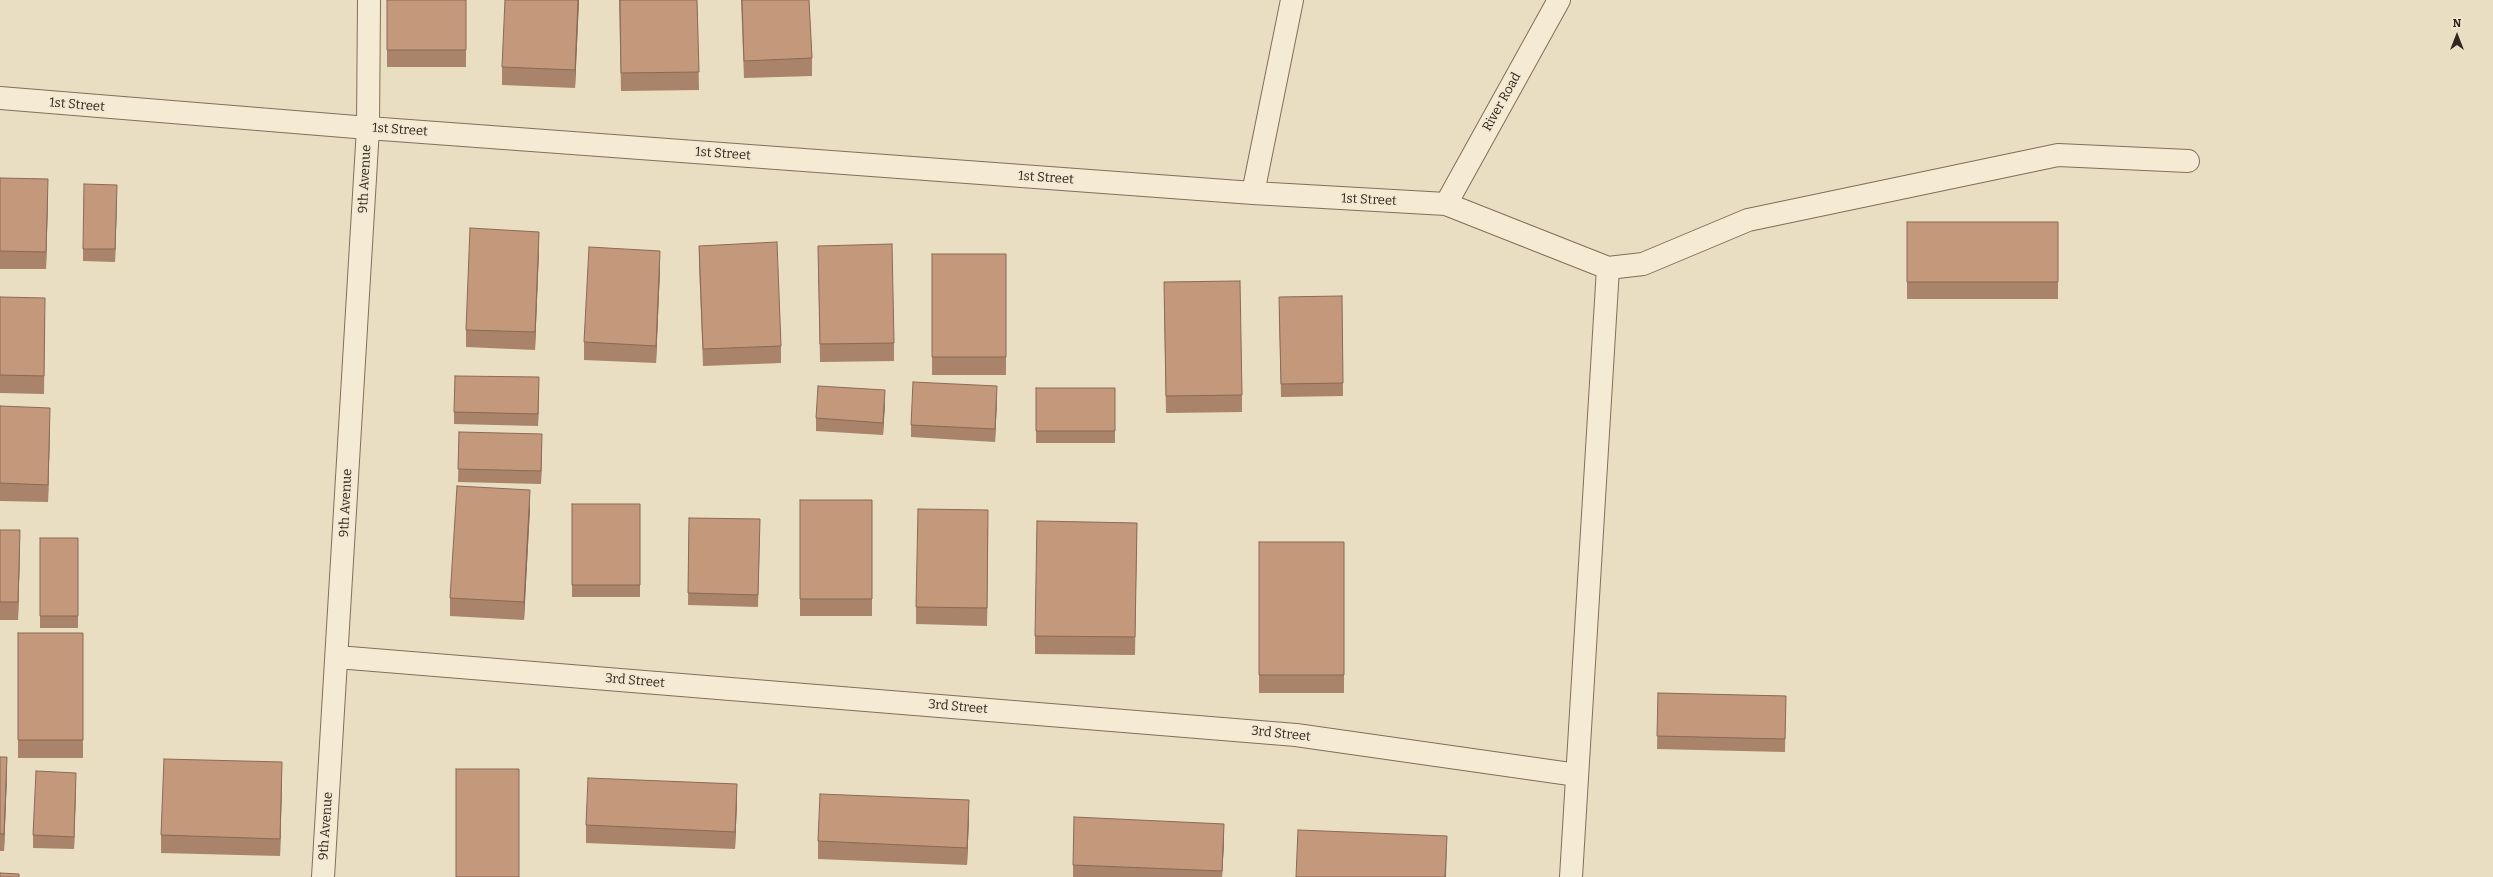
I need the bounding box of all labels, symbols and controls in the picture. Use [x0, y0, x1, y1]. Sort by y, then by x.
north arrow [2437, 16, 2477, 56]
text: N [2453, 17, 2461, 30]
street label: River Road [1480, 70, 1524, 134]
street label: 1st Street [49, 95, 105, 115]
street label: 1st Street [372, 120, 428, 140]
street label: 9th Avenue [355, 144, 375, 214]
street label: 1st Street [695, 144, 751, 164]
street label: 1st Street [1018, 168, 1074, 188]
street label: 1st Street [1341, 191, 1397, 209]
street label: 9th Avenue [336, 468, 356, 538]
street label: 3rd Street [605, 671, 665, 691]
street label: 3rd Street [928, 697, 988, 717]
street label: 3rd Street [1251, 723, 1311, 745]
street label: 9th Avenue [316, 791, 336, 861]

